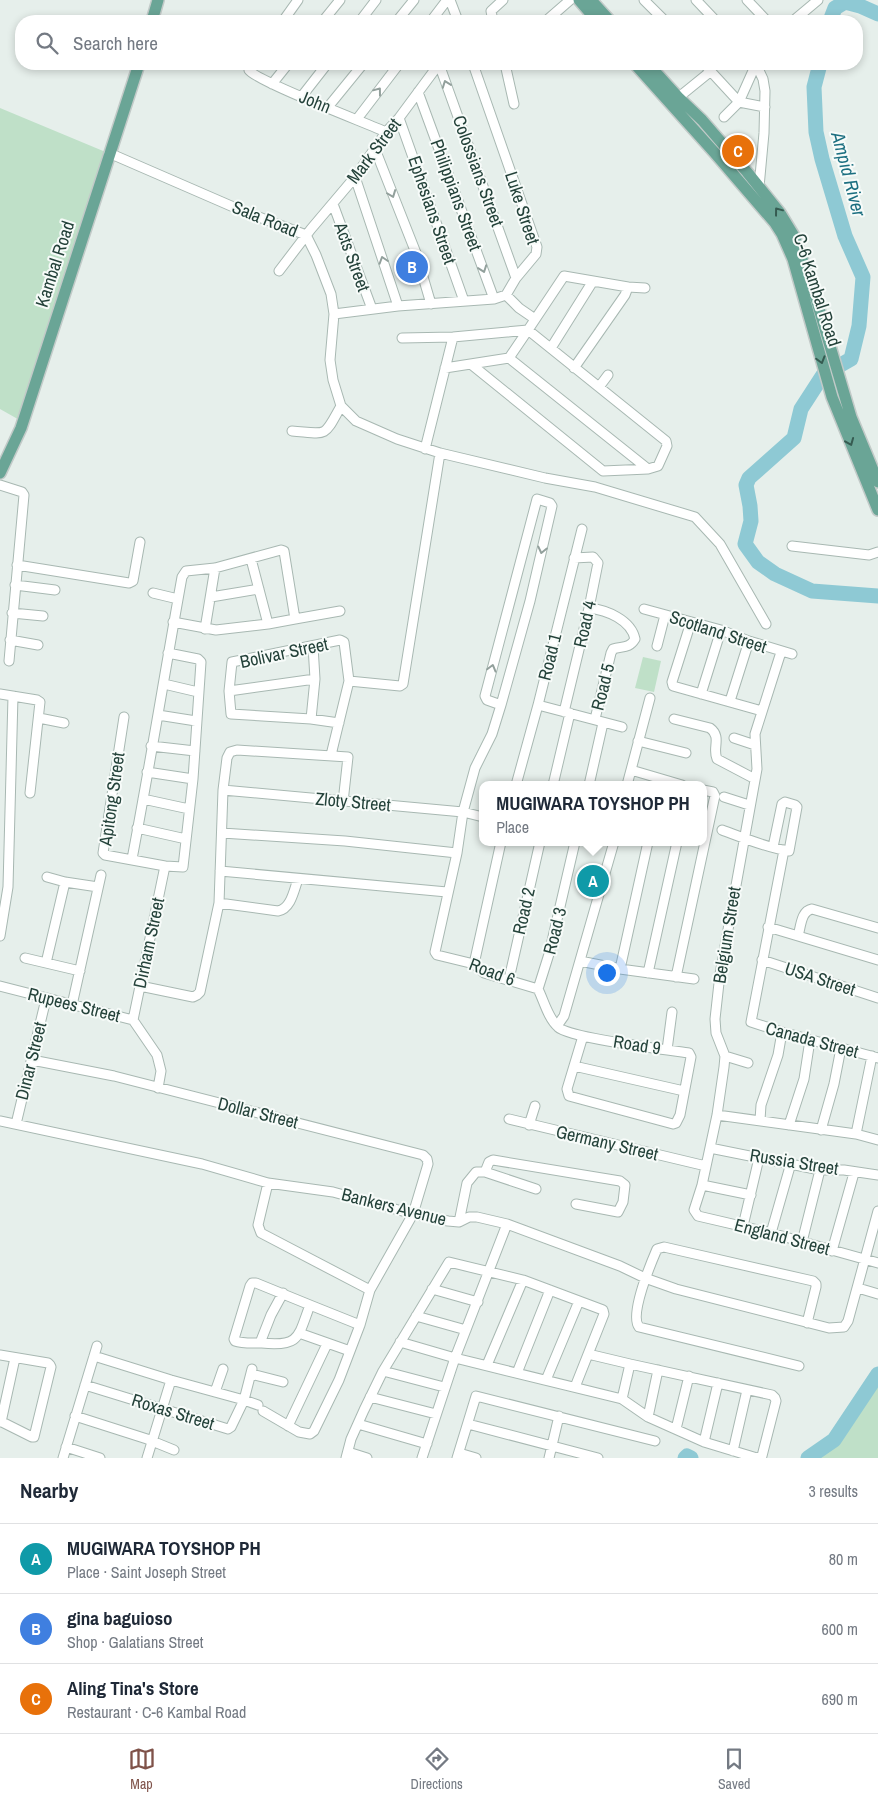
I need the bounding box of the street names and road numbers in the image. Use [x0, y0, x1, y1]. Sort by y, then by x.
street label: John [296, 84, 335, 119]
street label: Colossians Street [447, 112, 510, 230]
street label: Mark Street [341, 113, 407, 189]
street label: Philippians Street [425, 135, 488, 254]
street label: Ephesians Street [402, 152, 463, 267]
street label: Luke Street [499, 168, 546, 248]
street label: Sala Road [229, 194, 302, 243]
street label: Kambal Road [29, 217, 80, 310]
street label: Acts Street [328, 218, 377, 295]
street label: C-6 Kambal Road [787, 230, 847, 349]
street label: Road 4 [567, 598, 602, 650]
street label: Scotland Street [666, 604, 770, 659]
street label: Road 1 [532, 630, 568, 683]
street label: Bolivar Street [238, 631, 330, 674]
street label: Road 5 [585, 661, 620, 713]
street label: Apitong Street [92, 750, 130, 848]
street label: Zloty Street [314, 786, 392, 817]
street label: Road 2 [506, 885, 541, 937]
street label: Belgium Street [707, 885, 746, 985]
street label: Dirham Street [127, 895, 170, 990]
street label: Road 3 [537, 905, 572, 957]
street label: Road 6 [465, 951, 519, 992]
street label: USA Street [782, 955, 859, 1002]
street label: Rupees Street [25, 981, 123, 1028]
street label: Canada Street [763, 1015, 861, 1064]
street label: Dinar Street [9, 1019, 52, 1103]
street label: Road 9 [612, 1028, 663, 1061]
street label: Dollar Street [215, 1090, 301, 1135]
street label: Germany Street [554, 1119, 661, 1166]
street label: Russia Street [748, 1142, 840, 1181]
street label: Bankers Avenue [339, 1181, 449, 1232]
street label: England Street [732, 1212, 833, 1261]
street label: Roxas Street [129, 1387, 218, 1436]

